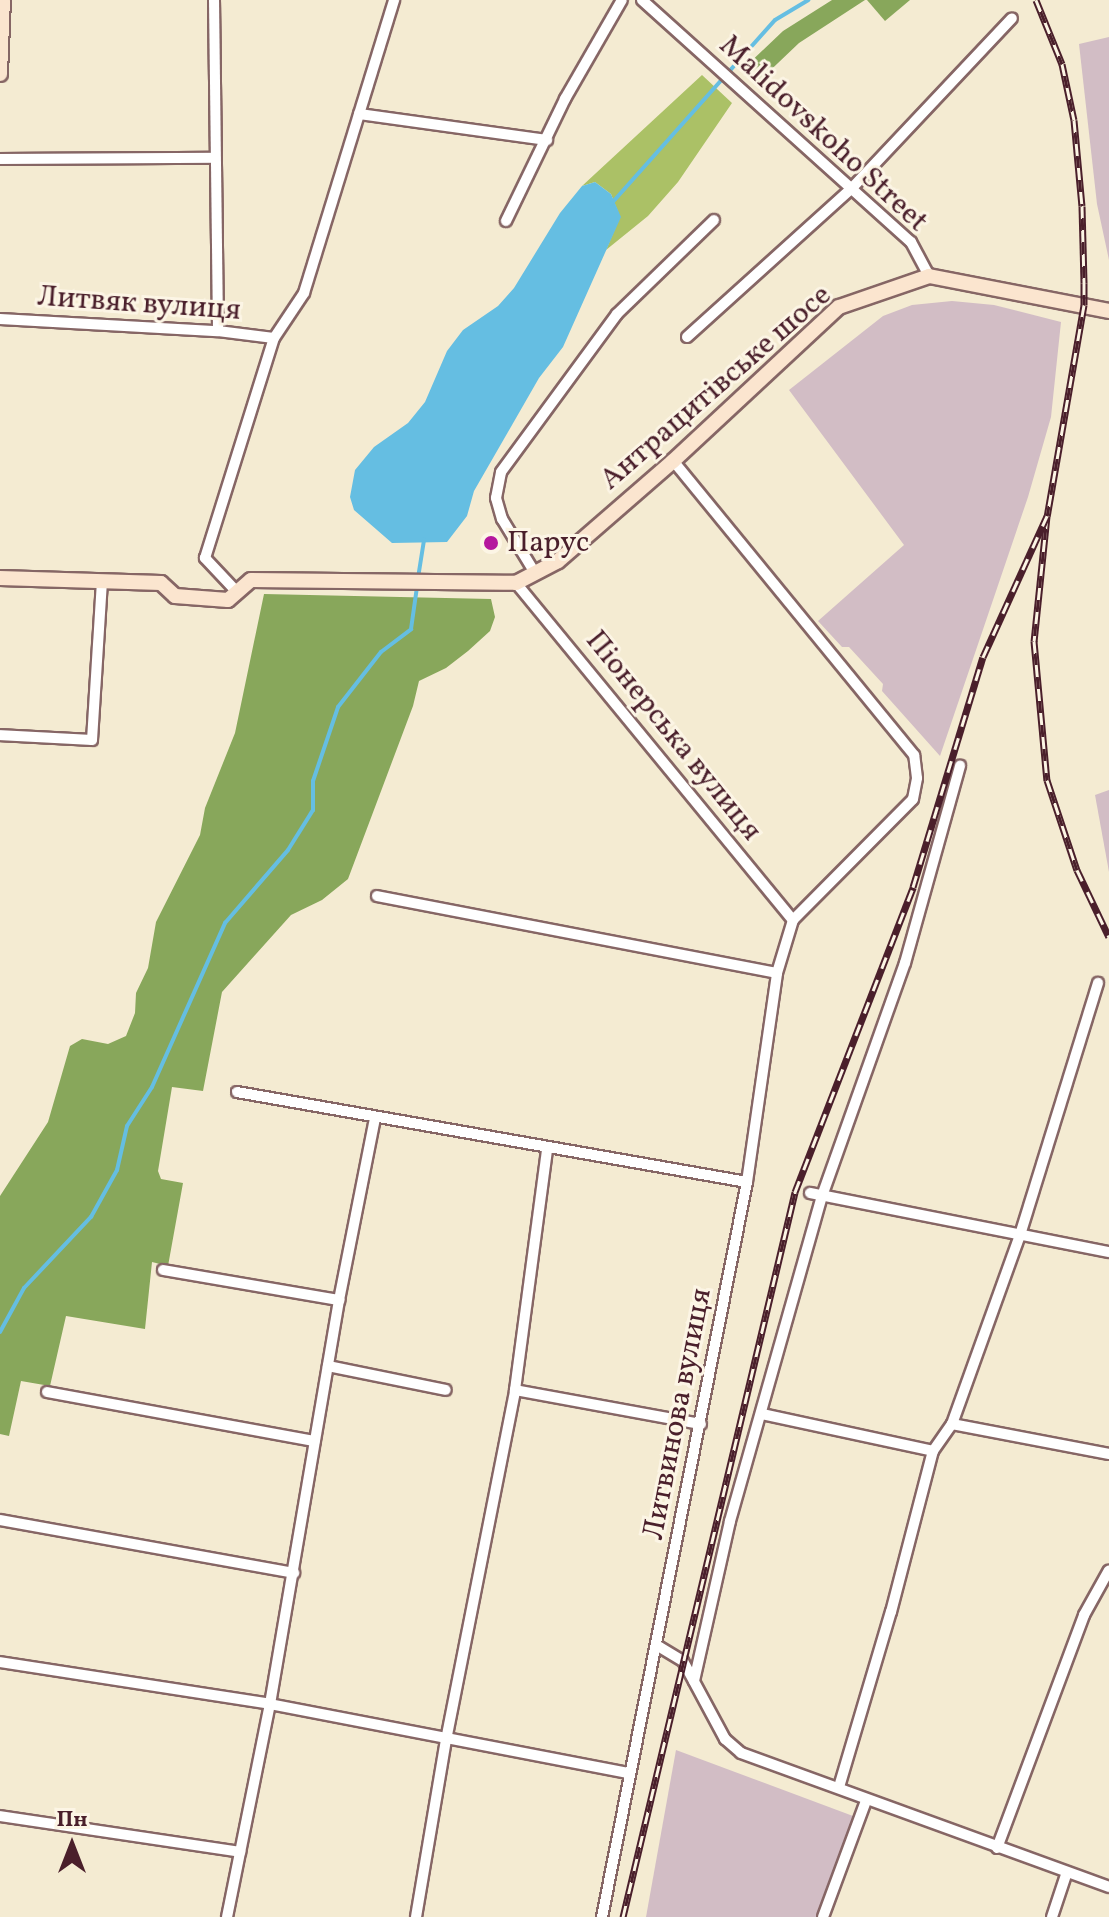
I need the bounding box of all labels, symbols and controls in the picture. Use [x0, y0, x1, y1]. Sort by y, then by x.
street label: Malidovskoho Street [711, 28, 935, 240]
street label: Антрацитівське шосе [593, 278, 839, 498]
street label: Литвяк вулиця [36, 279, 242, 329]
place label: Парус [507, 525, 590, 561]
marker: Парус [482, 534, 500, 552]
street label: Піонерська вулиця [577, 624, 769, 848]
street label: Литвинова вулиця [636, 1285, 720, 1543]
north arrow [32, 1805, 112, 1885]
text: Пн [56, 1805, 88, 1836]

